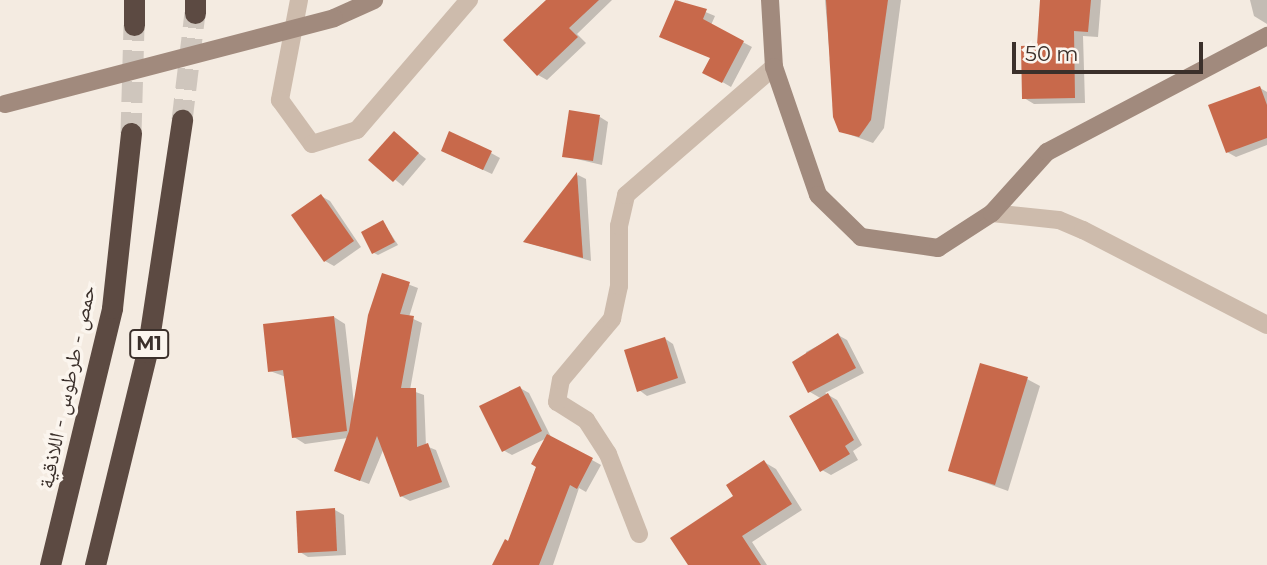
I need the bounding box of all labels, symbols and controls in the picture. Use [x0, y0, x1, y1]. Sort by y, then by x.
scale bar [1015, 28, 1206, 72]
text: 50 m [1025, 41, 1079, 66]
street label: حمص - طرطوس - اللاذقية [33, 283, 101, 491]
road number: M1 [128, 328, 170, 360]

